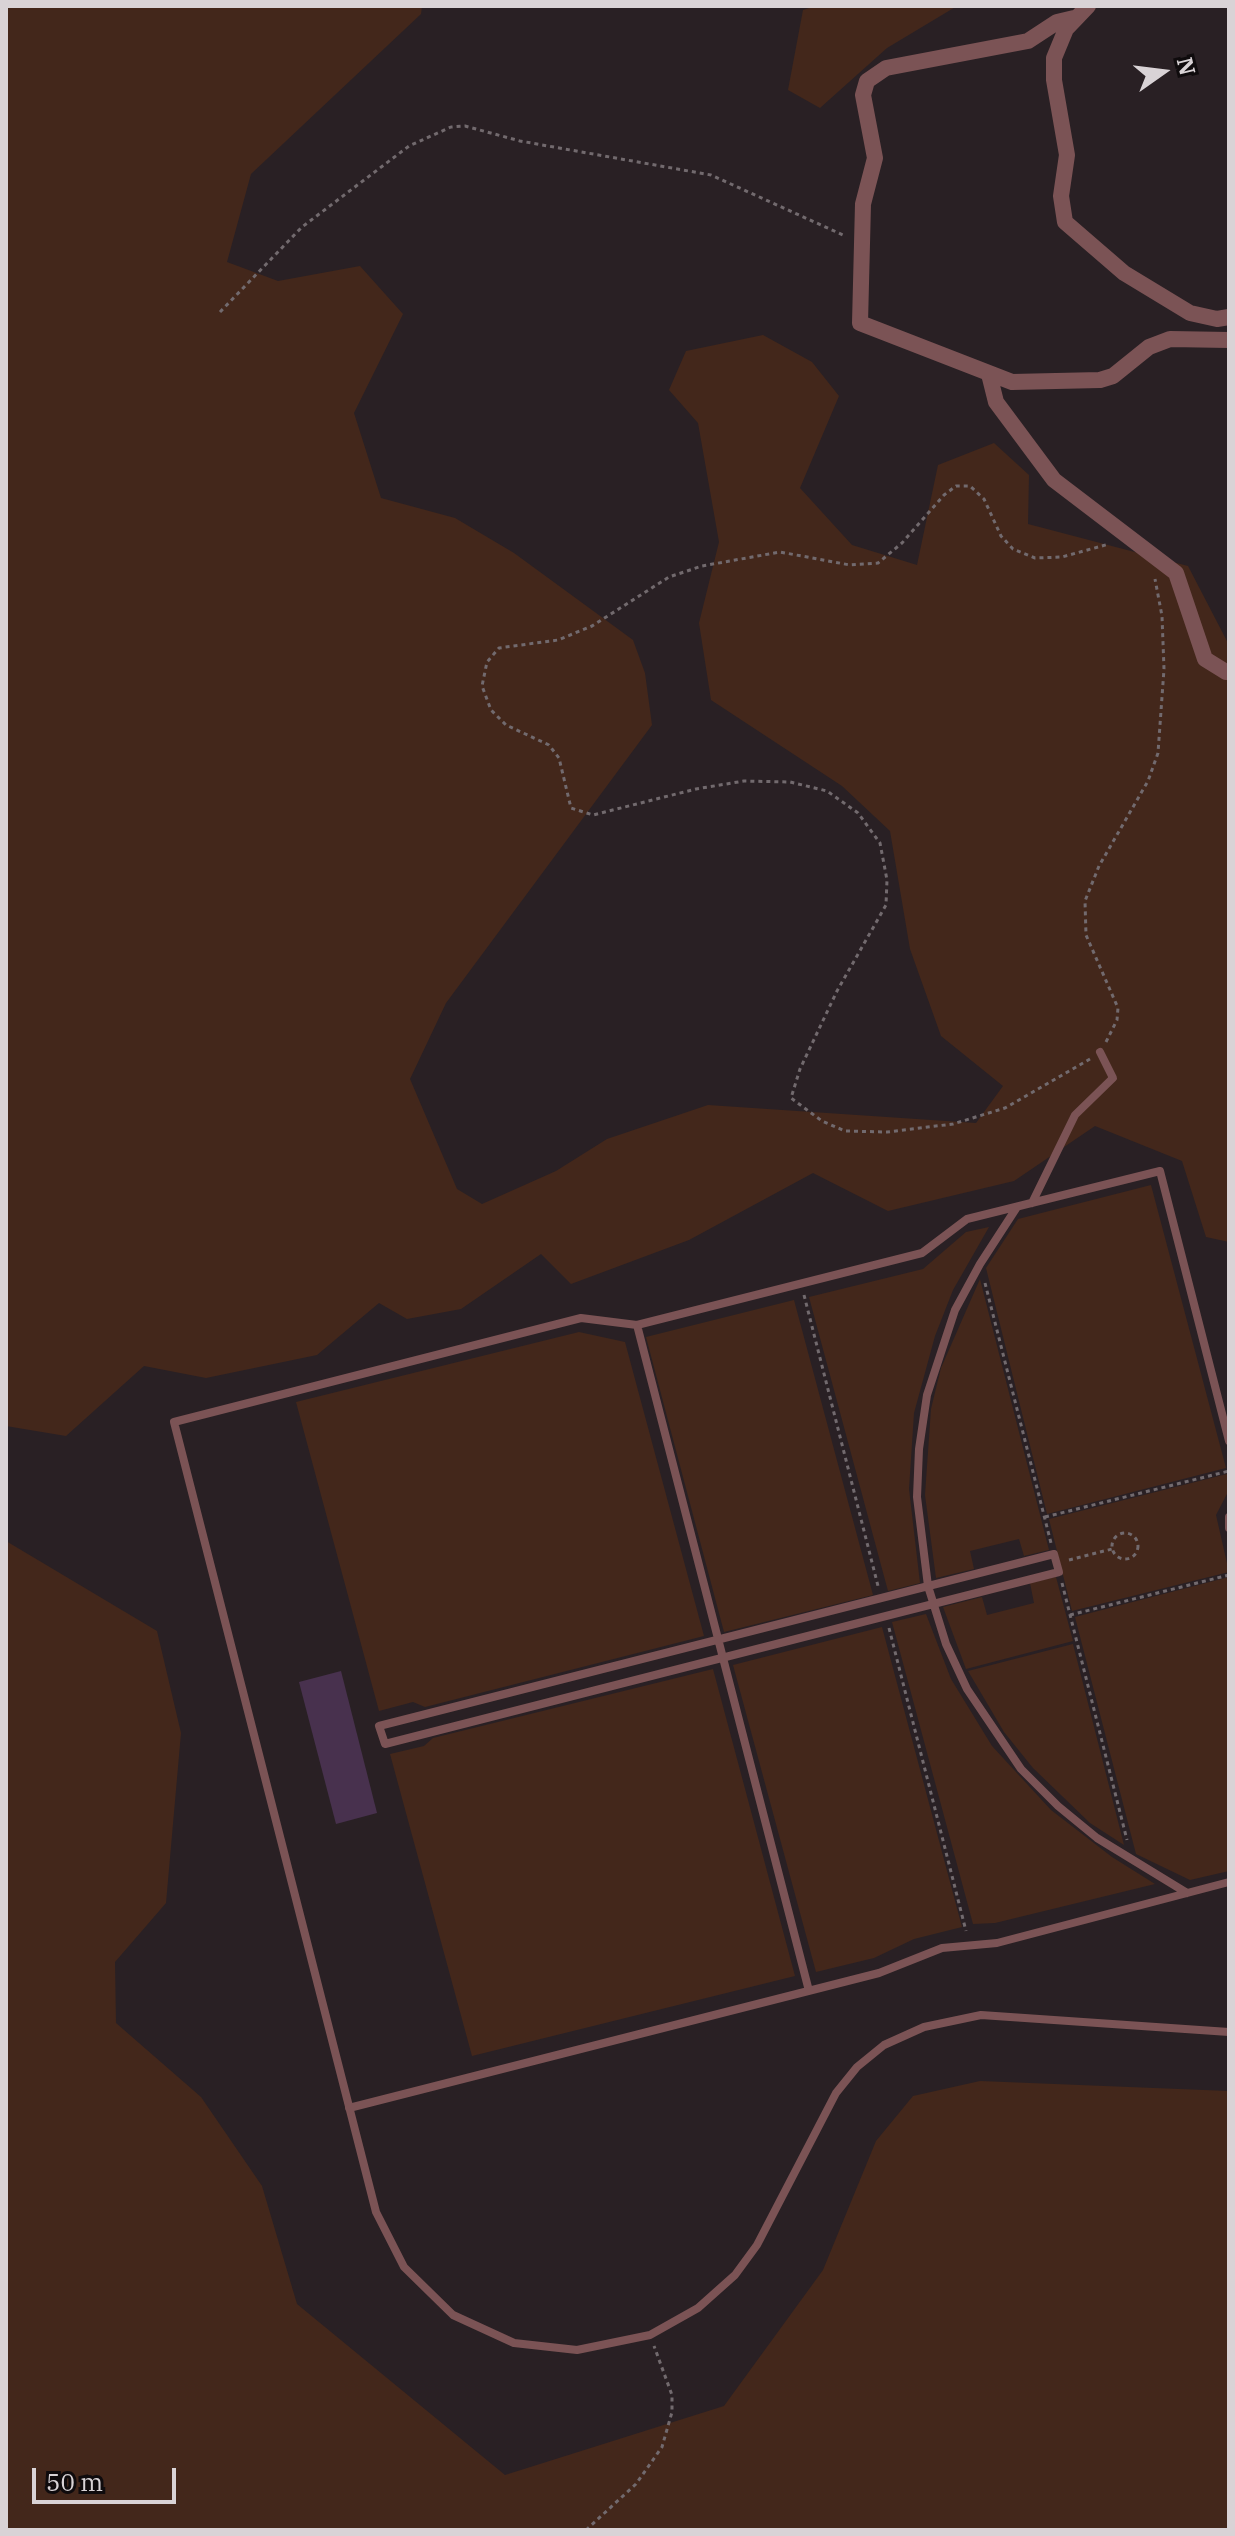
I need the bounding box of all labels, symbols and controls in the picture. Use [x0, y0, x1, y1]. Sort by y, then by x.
north arrow [1123, 32, 1203, 112]
text: N [1171, 54, 1203, 78]
scale bar [36, 2452, 180, 2502]
text: 50 m [46, 2466, 103, 2498]

